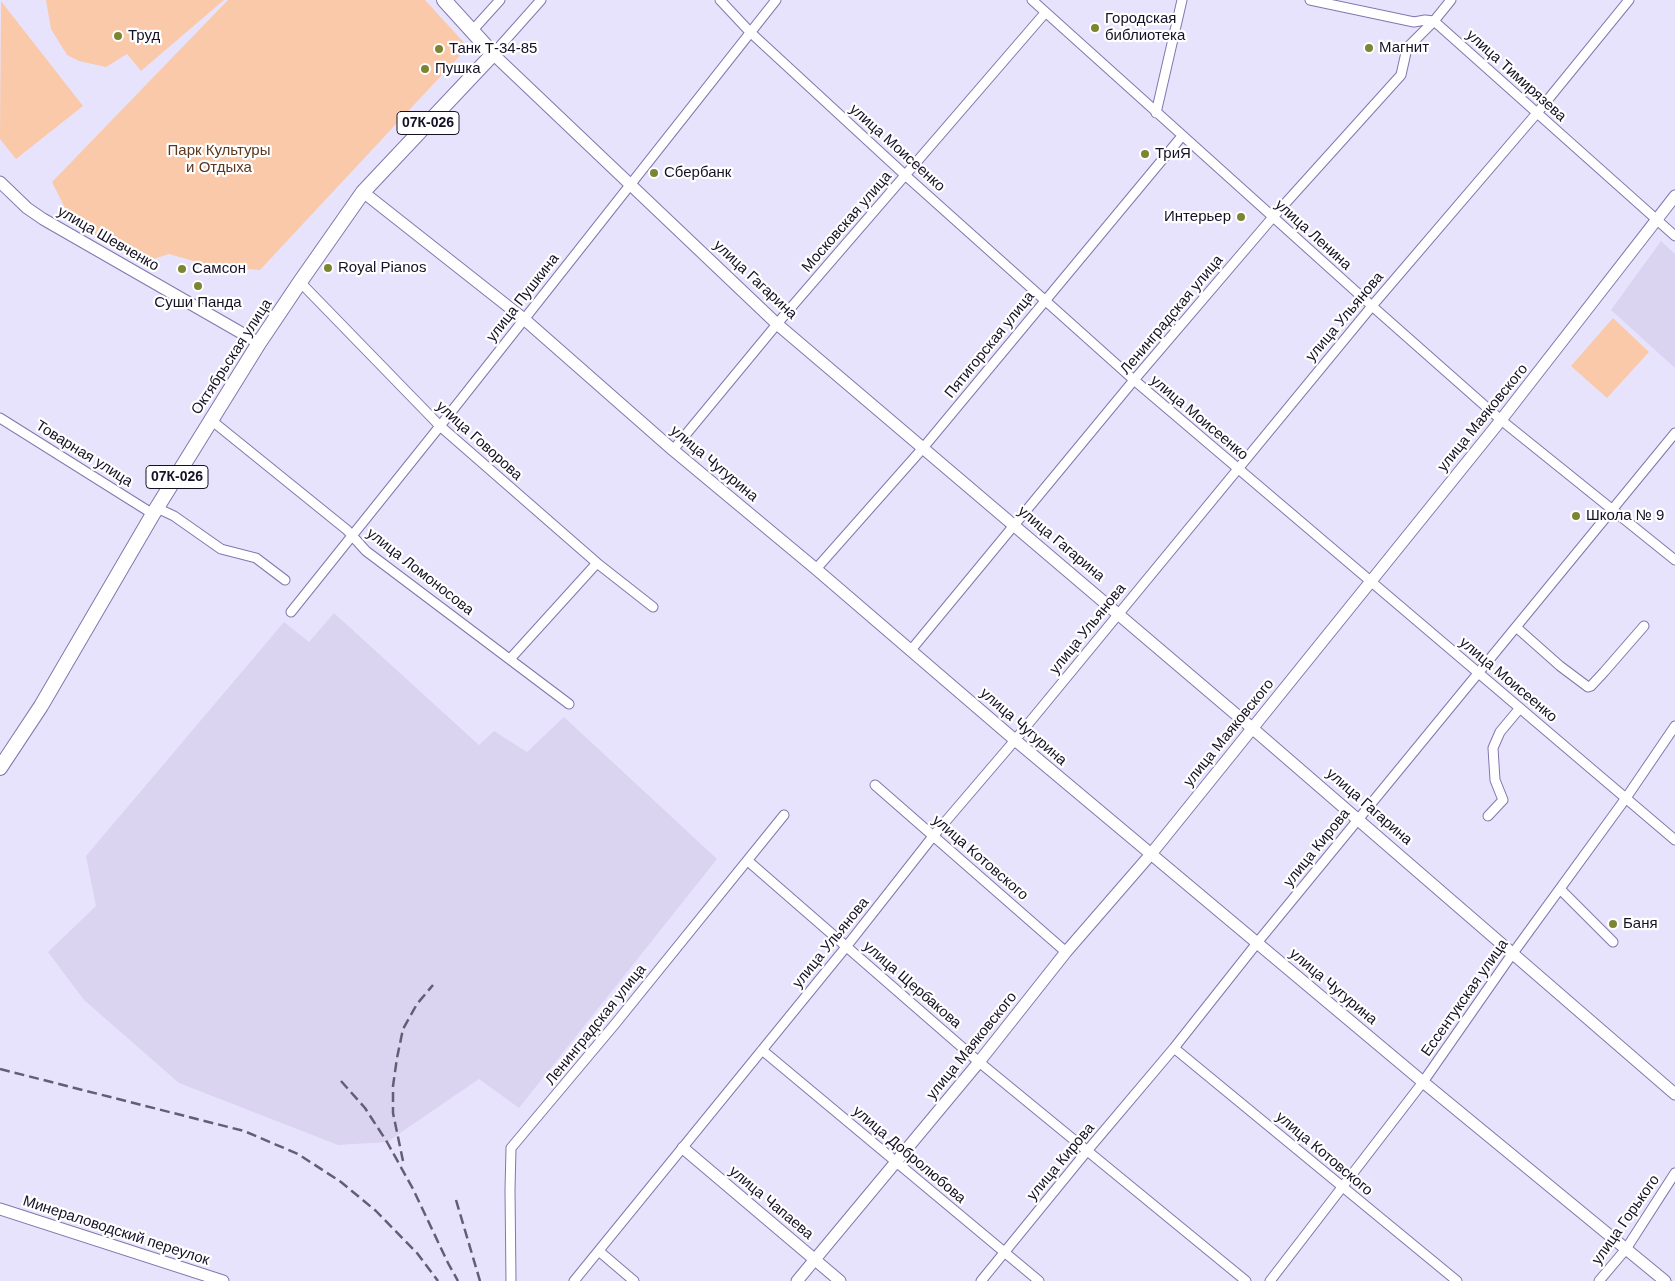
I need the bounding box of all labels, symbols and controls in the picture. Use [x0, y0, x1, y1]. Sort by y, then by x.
place label: Городская библиотека [1105, 10, 1185, 45]
marker: Городская библиотека [1089, 22, 1101, 34]
street label: улица Тимирязева [1462, 26, 1570, 126]
place label: Труд [128, 27, 160, 45]
marker: Труд [112, 30, 124, 42]
place label: Магнит [1379, 39, 1429, 57]
place label: Танк Т-34-85 [449, 40, 537, 58]
marker: Магнит [1363, 42, 1375, 54]
marker: Танк Т-34-85 [433, 43, 445, 55]
place label: Пушка [435, 60, 481, 78]
marker: Пушка [419, 63, 431, 75]
street label: улица Моисеенко [846, 100, 948, 196]
road number: 07К-026 [397, 112, 459, 134]
park label: Парк Культуры и Отдыха [168, 142, 270, 177]
place label: ТриЯ [1155, 145, 1191, 163]
marker: ТриЯ [1139, 148, 1151, 160]
place label: Сбербанк [664, 164, 731, 182]
marker: Сбербанк [648, 167, 660, 179]
street label: Московская улица [798, 168, 896, 276]
street label: улица Ленина [1271, 196, 1355, 274]
street label: улица Шевченко [54, 203, 162, 275]
place label: Интерьер [1164, 208, 1231, 226]
marker: Интерьер [1235, 211, 1247, 223]
street label: улица Гагарина [709, 237, 801, 323]
street label: улица Пушкина [483, 250, 563, 346]
street label: Ленинградская улица [1117, 252, 1227, 378]
place label: Royal Pianos [338, 259, 426, 277]
place label: Самсон [192, 260, 246, 278]
marker: Royal Pianos [322, 262, 334, 274]
marker: Самсон [176, 263, 188, 275]
street label: улица Ульянова [1302, 269, 1388, 365]
marker: Суши Панда [192, 280, 204, 292]
street label: Пятигорская улица [941, 288, 1039, 402]
place label: Суши Панда [154, 294, 242, 312]
street label: Октябрьская улица [188, 296, 276, 418]
street label: улица Маяковского [1434, 360, 1532, 476]
street label: улица Моисеенко [1146, 372, 1252, 464]
street label: улица Говорова [432, 398, 526, 484]
street label: Товарная улица [32, 417, 136, 491]
street label: улица Чугурина [666, 422, 762, 506]
road number: 07К-026 [146, 466, 208, 488]
street label: улица Гагарина [1014, 502, 1108, 586]
place label: Школа № 9 [1586, 507, 1664, 525]
marker: Школа № 9 [1570, 510, 1582, 522]
street label: улица Ломоносова [363, 525, 477, 619]
street label: улица Ульянова [1046, 580, 1130, 678]
street label: улица Моисеенко [1455, 634, 1561, 726]
street label: улица Маяковского [1180, 675, 1278, 791]
street label: улица Чугурина [976, 684, 1070, 770]
street label: улица Гагарина [1322, 765, 1416, 849]
street label: улица Кирова [1280, 805, 1354, 891]
street label: улица Котовского [928, 811, 1032, 905]
street label: улица Ульянова [789, 894, 873, 992]
place label: Баня [1623, 915, 1658, 933]
marker: Баня [1607, 918, 1619, 930]
street label: Ессентукская улица [1418, 936, 1512, 1060]
street label: улица Щербакова [859, 938, 965, 1032]
street label: улица Чугурина [1285, 945, 1381, 1029]
street label: Ленинградская улица [542, 961, 650, 1089]
street label: улица Маяковского [923, 988, 1021, 1104]
street label: улица Добролюбова [849, 1102, 969, 1208]
street label: улица Котовского [1272, 1108, 1376, 1200]
street label: улица Кирова [1023, 1120, 1099, 1204]
street label: улица Чапаева [725, 1162, 817, 1244]
street label: улица Горького [1588, 1172, 1664, 1268]
street label: Минераловодский переулок [21, 1192, 211, 1270]

